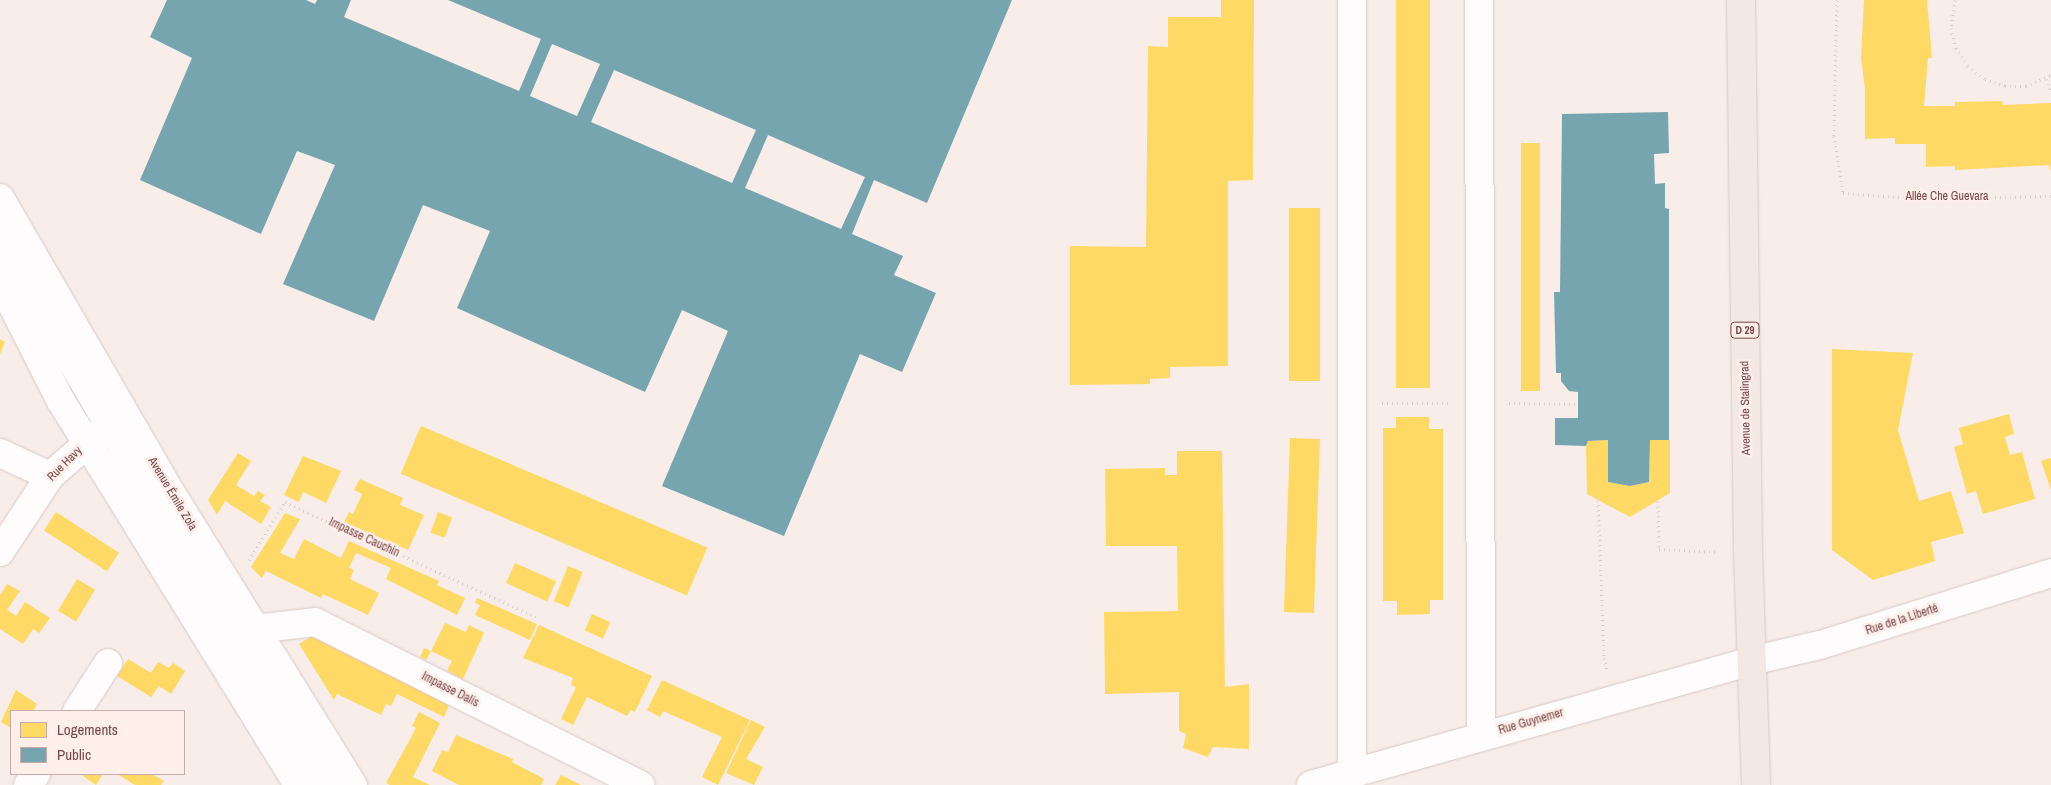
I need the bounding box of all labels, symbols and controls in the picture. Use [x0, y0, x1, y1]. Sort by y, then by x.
street label: Allée Che Guevara [1905, 190, 1989, 204]
road number: D 29 [1730, 322, 1760, 338]
street label: Avenue de Stalingrad [1738, 361, 1754, 455]
street label: Rue Havy [45, 444, 85, 484]
street label: Avenue Émile Zola [144, 455, 200, 533]
street label: Impasse Cauchin [326, 515, 402, 561]
street label: Rue de la Liberté [1864, 601, 1940, 639]
street label: Impasse Dalis [419, 669, 481, 711]
street label: Rue Guynemer [1497, 706, 1565, 738]
legend [10, 710, 185, 775]
text: Logements [57, 719, 118, 740]
text: Public [57, 744, 91, 765]

